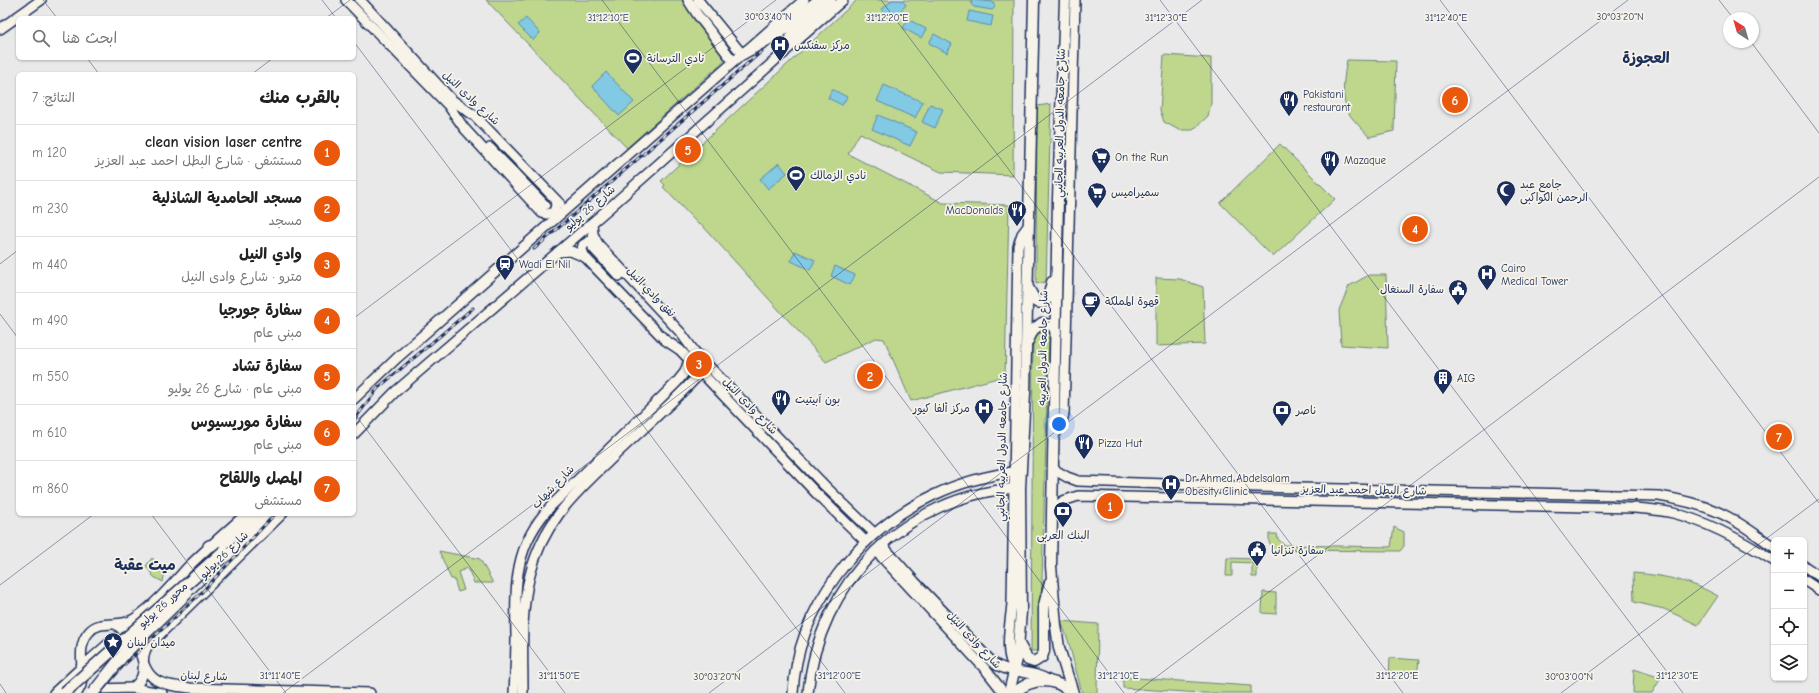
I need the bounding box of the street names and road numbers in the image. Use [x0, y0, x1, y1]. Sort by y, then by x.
street label: شارع جامعه الدول العربيه الجانبي [1052, 48, 1072, 198]
street label: شارع وادى النيل [438, 68, 502, 129]
street label: شارع 26 يوليو [561, 183, 619, 236]
street label: نفق وادي النيل [622, 264, 678, 321]
street label: شارع جامعه الدول العربيه [1035, 290, 1053, 406]
street label: شارع جامعه الدول العربيه الجانبي [994, 372, 1014, 522]
street label: شارع وادى النيل [718, 375, 780, 438]
street label: شارع شهاب [529, 463, 578, 513]
street label: شارع البطل احمد عبد العزيز [1300, 482, 1427, 500]
street label: شارع 26 يوليو [196, 529, 252, 584]
street label: محور 26 يوليو [135, 580, 191, 632]
street label: شارع وادى النيل [943, 609, 1004, 673]
street label: شارع لبنان [180, 669, 228, 685]

